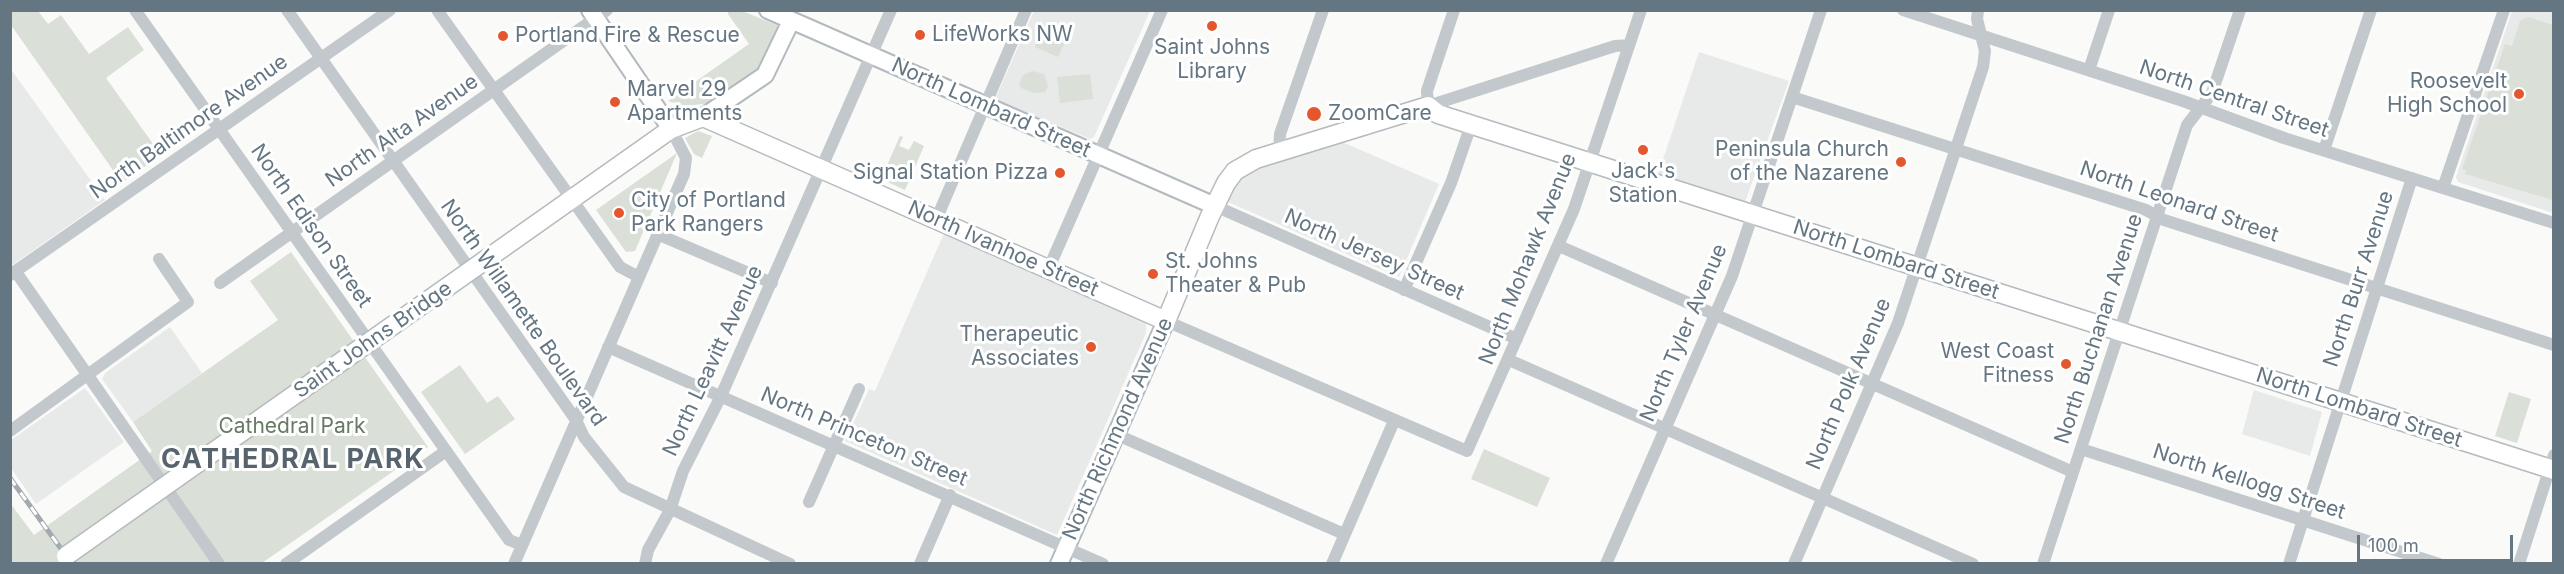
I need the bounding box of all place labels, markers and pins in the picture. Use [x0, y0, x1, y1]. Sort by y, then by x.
marker: Saint Johns Library [1205, 19, 1219, 33]
place label: LifeWorks NW [932, 22, 1073, 48]
place label: Portland Fire & Rescue [515, 23, 740, 49]
marker: LifeWorks NW [913, 28, 927, 42]
marker: Portland Fire & Rescue [496, 29, 510, 43]
place label: Saint Johns Library [1154, 35, 1270, 85]
place label: Roosevelt High School [2387, 69, 2507, 119]
place label: Marvel 29 Apartments [627, 77, 742, 127]
marker: Roosevelt High School [2512, 87, 2526, 101]
marker: Marvel 29 Apartments [608, 95, 622, 109]
place label: ZoomCare [1328, 101, 1432, 127]
marker: ZoomCare [1305, 105, 1323, 123]
place label: Peninsula Church of the Nazarene [1715, 137, 1889, 187]
marker: Jack's Station [1636, 143, 1650, 157]
marker: Peninsula Church of the Nazarene [1894, 155, 1908, 169]
place label: Jack's Station [1608, 159, 1678, 209]
place label: Signal Station Pizza [853, 160, 1048, 186]
marker: Signal Station Pizza [1053, 166, 1067, 180]
place label: City of Portland Park Rangers [631, 188, 786, 238]
marker: City of Portland Park Rangers [612, 206, 626, 220]
place label: St. Johns Theater & Pub [1165, 249, 1306, 299]
marker: St. Johns Theater & Pub [1146, 267, 1160, 281]
place label: Therapeutic Associates [960, 322, 1079, 372]
place label: West Coast Fitness [1940, 339, 2054, 389]
marker: Therapeutic Associates [1084, 340, 1098, 354]
marker: West Coast Fitness [2059, 357, 2073, 371]

